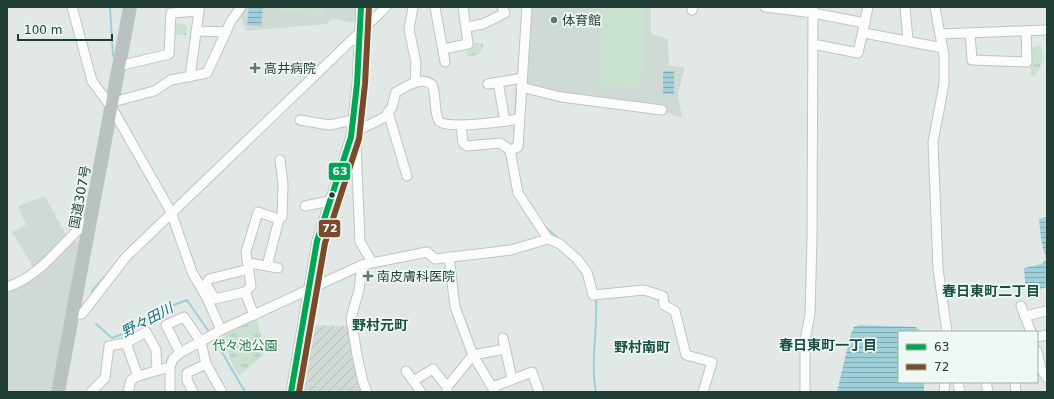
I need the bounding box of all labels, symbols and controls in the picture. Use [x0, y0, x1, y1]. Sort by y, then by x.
place label: 体育館 [562, 13, 601, 28]
marker: 体育館 [549, 15, 559, 25]
scale bar [18, 16, 112, 42]
text: 100 m [24, 23, 62, 37]
place label: 高井病院 [264, 61, 316, 76]
marker: 高井病院 [249, 62, 261, 74]
line badge: 63 [328, 162, 351, 181]
street label: 国道307号 [67, 164, 93, 230]
text: 63 [332, 165, 348, 178]
unlabelled marker [327, 190, 337, 200]
line badge: 72 [318, 219, 341, 238]
text: 72 [322, 222, 338, 235]
place label: 南皮膚科医院 [377, 269, 455, 284]
marker: 南皮膚科医院 [362, 270, 374, 282]
district label: 春日東町二丁目 [942, 283, 1040, 299]
water label: 野々田川 [119, 299, 177, 340]
district label: 野村元町 [352, 317, 408, 333]
legend [898, 331, 1038, 383]
district label: 春日東町一丁目 [779, 337, 877, 353]
park label: 代々池公園 [212, 338, 278, 353]
district label: 野村南町 [614, 339, 670, 355]
text: 63 [934, 340, 949, 354]
text: 72 [934, 360, 949, 374]

